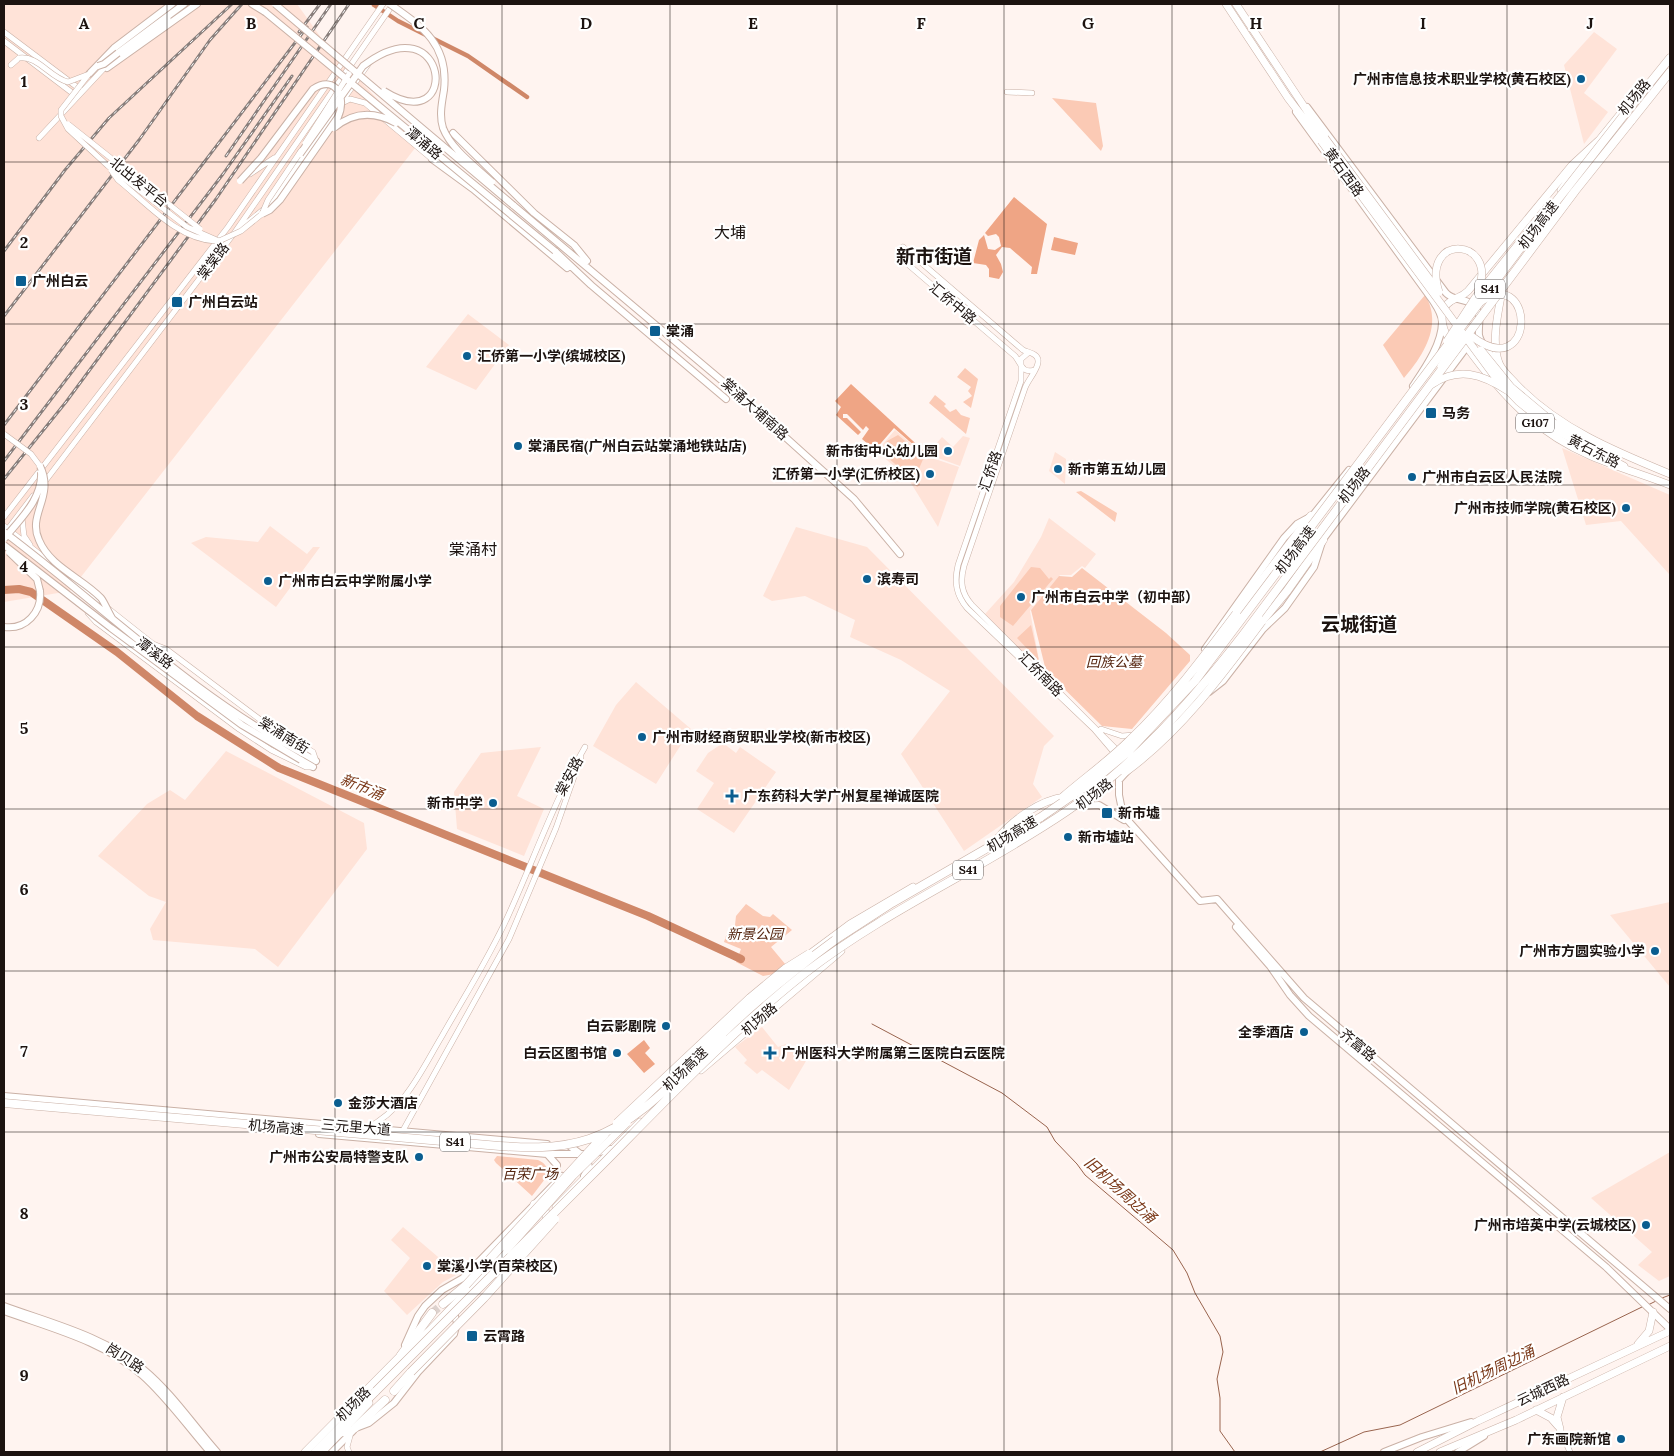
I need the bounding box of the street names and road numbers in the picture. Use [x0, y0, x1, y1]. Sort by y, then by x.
street label: 机场路 [1614, 75, 1654, 119]
street label: 潭涌路 [402, 123, 446, 163]
street label: 黄石西路 [1320, 144, 1368, 200]
street label: 北出发平台 [106, 153, 172, 211]
street label: 机场高速 [1514, 197, 1562, 253]
street label: 棠棠路 [193, 239, 233, 283]
street label: 汇侨中路 [926, 278, 980, 328]
road number: S41 [1475, 280, 1505, 298]
street label: 棠涌大埔南路 [718, 374, 792, 444]
road number: G107 [1516, 413, 1554, 432]
street label: 黄石东路 [1565, 430, 1623, 472]
street label: 汇侨路 [975, 448, 1005, 494]
street label: 机场路 [1334, 463, 1374, 507]
street label: 机场高速 [1271, 522, 1319, 578]
street label: 潭溪路 [133, 633, 177, 673]
street label: 汇侨南路 [1015, 648, 1067, 700]
street label: 棠涌南街 [255, 713, 313, 757]
street label: 棠安路 [551, 753, 587, 799]
street label: 机场路 [1072, 774, 1116, 814]
street label: 机场高速 [983, 812, 1041, 856]
road number: S41 [953, 860, 983, 880]
street label: 机场路 [737, 998, 781, 1040]
street label: 齐富路 [1336, 1025, 1380, 1065]
street label: 机场高速 [659, 1043, 711, 1095]
street label: 三元里大道 [320, 1115, 392, 1139]
street label: 机场高速 [247, 1116, 305, 1138]
road number: S41 [440, 1132, 470, 1152]
street label: 岗贝路 [102, 1339, 148, 1377]
street label: 云城西路 [1514, 1370, 1572, 1410]
street label: 机场路 [332, 1383, 374, 1425]

